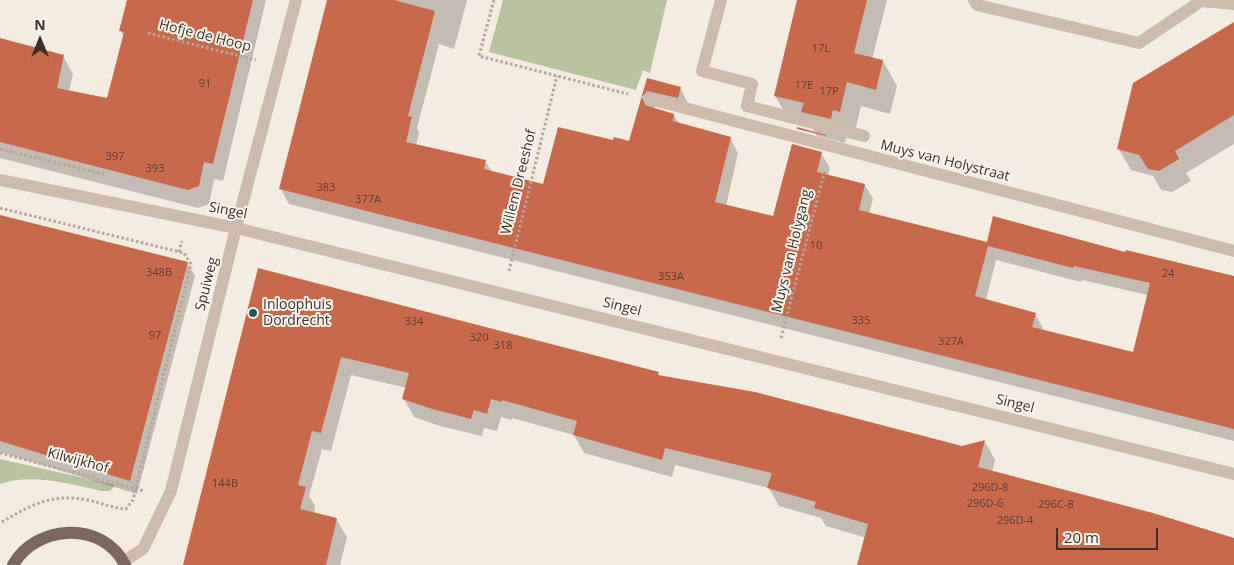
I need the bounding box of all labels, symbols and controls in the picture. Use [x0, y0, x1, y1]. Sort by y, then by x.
north arrow [15, 15, 65, 65]
text: N [34, 15, 46, 34]
street label: Hofje de Hoop [157, 16, 253, 56]
house number: 17L [812, 42, 830, 56]
house number: 91 [199, 77, 211, 91]
house number: 17E [795, 79, 813, 93]
house number: 17P [819, 85, 839, 99]
street label: Willem Dreeshof [498, 128, 540, 236]
street label: Muys van Holystraat [879, 137, 1011, 185]
house number: 397 [106, 150, 124, 164]
house number: 393 [146, 162, 164, 176]
house number: 383 [317, 181, 335, 195]
street label: Muys van Holygang [769, 188, 815, 314]
house number: 377A [355, 193, 381, 207]
street label: Singel [207, 199, 249, 223]
house number: 10 [810, 239, 822, 253]
street label: Spuiweg [192, 255, 222, 313]
house number: 348B [146, 266, 172, 280]
house number: 24 [1162, 267, 1174, 281]
house number: 353A [658, 270, 684, 284]
street label: Singel [601, 294, 643, 320]
place label: Inloophuis Dordrecht [263, 297, 332, 330]
marker: Inloophuis Dordrecht [247, 307, 259, 319]
house number: 335 [852, 314, 870, 328]
house number: 334 [405, 315, 423, 329]
house number: 97 [149, 329, 161, 343]
house number: 320 [470, 331, 488, 345]
house number: 327A [938, 335, 964, 349]
house number: 318 [494, 339, 512, 353]
street label: Singel [994, 391, 1036, 417]
street label: Kilwijkhof [46, 445, 110, 477]
house number: 144B [212, 477, 238, 491]
house number: 296D-8 [972, 481, 1008, 495]
house number: 296D-6 [967, 497, 1003, 511]
house number: 296C-8 [1038, 498, 1074, 512]
house number: 296D-4 [997, 514, 1033, 528]
scale bar [1059, 518, 1162, 550]
text: 20 m [1064, 527, 1099, 547]

